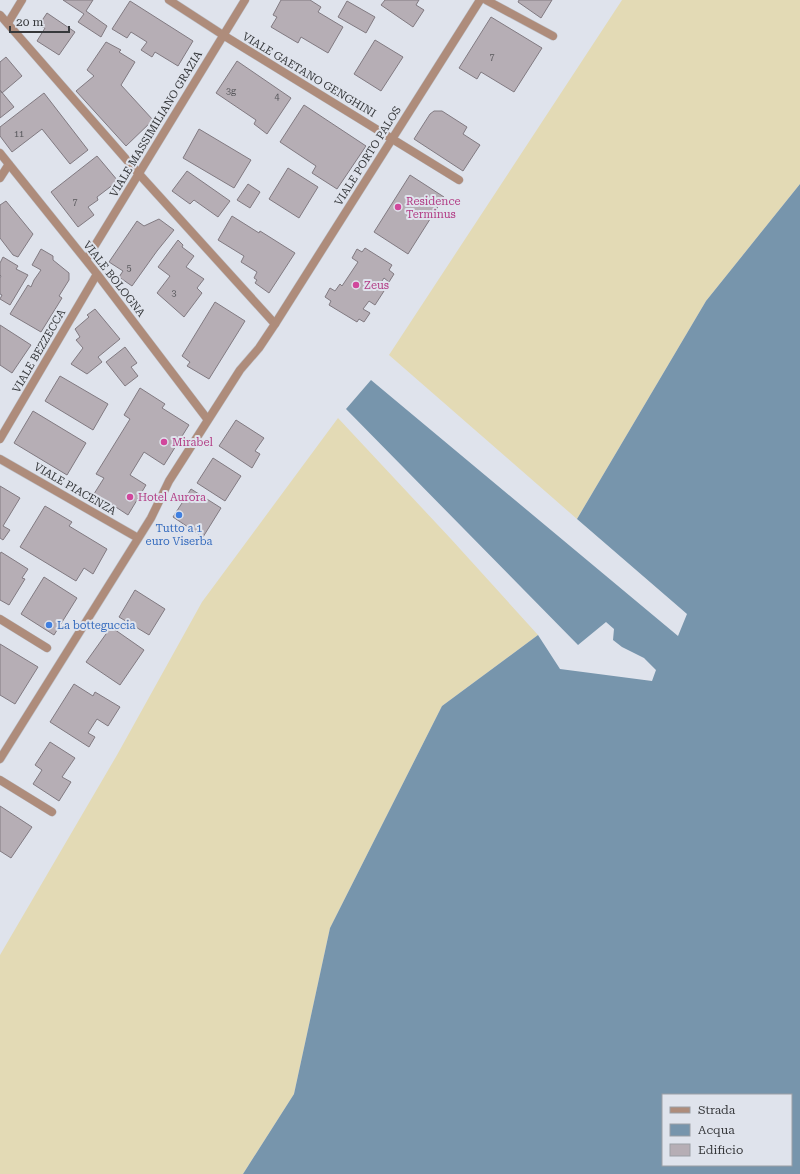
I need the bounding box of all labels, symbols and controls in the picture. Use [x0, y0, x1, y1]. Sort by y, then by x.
scale bar [10, 8, 69, 34]
text: 20 m [16, 15, 43, 29]
street label: VIALE GAETANO GENGHINI [240, 30, 378, 120]
street label: VIALE MASSIMILIANO GRAZIA [107, 48, 205, 200]
house number: 7 [489, 52, 495, 62]
house number: 3g [226, 86, 237, 96]
house number: 4 [274, 92, 280, 102]
street label: VIALE PORTO PALOS [332, 104, 404, 208]
house number: 11 [14, 129, 24, 139]
place label: Residence Terminus [406, 195, 461, 221]
house number: 7 [72, 197, 78, 207]
marker: Residence Terminus [393, 202, 403, 212]
street label: VIALE BOLOGNA [80, 238, 148, 320]
house number: 5 [126, 263, 132, 273]
place label: Zeus [364, 279, 389, 292]
marker: Zeus [351, 280, 361, 290]
house number: 3 [171, 288, 177, 298]
street label: VIALE BEZZECCA [10, 307, 68, 395]
place label: Mirabel [172, 436, 213, 449]
marker: Mirabel [159, 437, 169, 447]
street label: VIALE PIACENZA [31, 460, 119, 518]
place label: Hotel Aurora [138, 491, 206, 504]
marker: Hotel Aurora [125, 492, 135, 502]
marker: Tutto a 1 euro Viserba [174, 510, 184, 520]
place label: Tutto a 1 euro Viserba [146, 522, 212, 548]
place label: La botteguccia [57, 619, 136, 632]
marker: La botteguccia [44, 620, 54, 630]
legend [662, 1094, 792, 1166]
text: Strada [698, 1103, 736, 1117]
text: Acqua [698, 1123, 735, 1137]
text: Edificio [698, 1143, 743, 1157]

